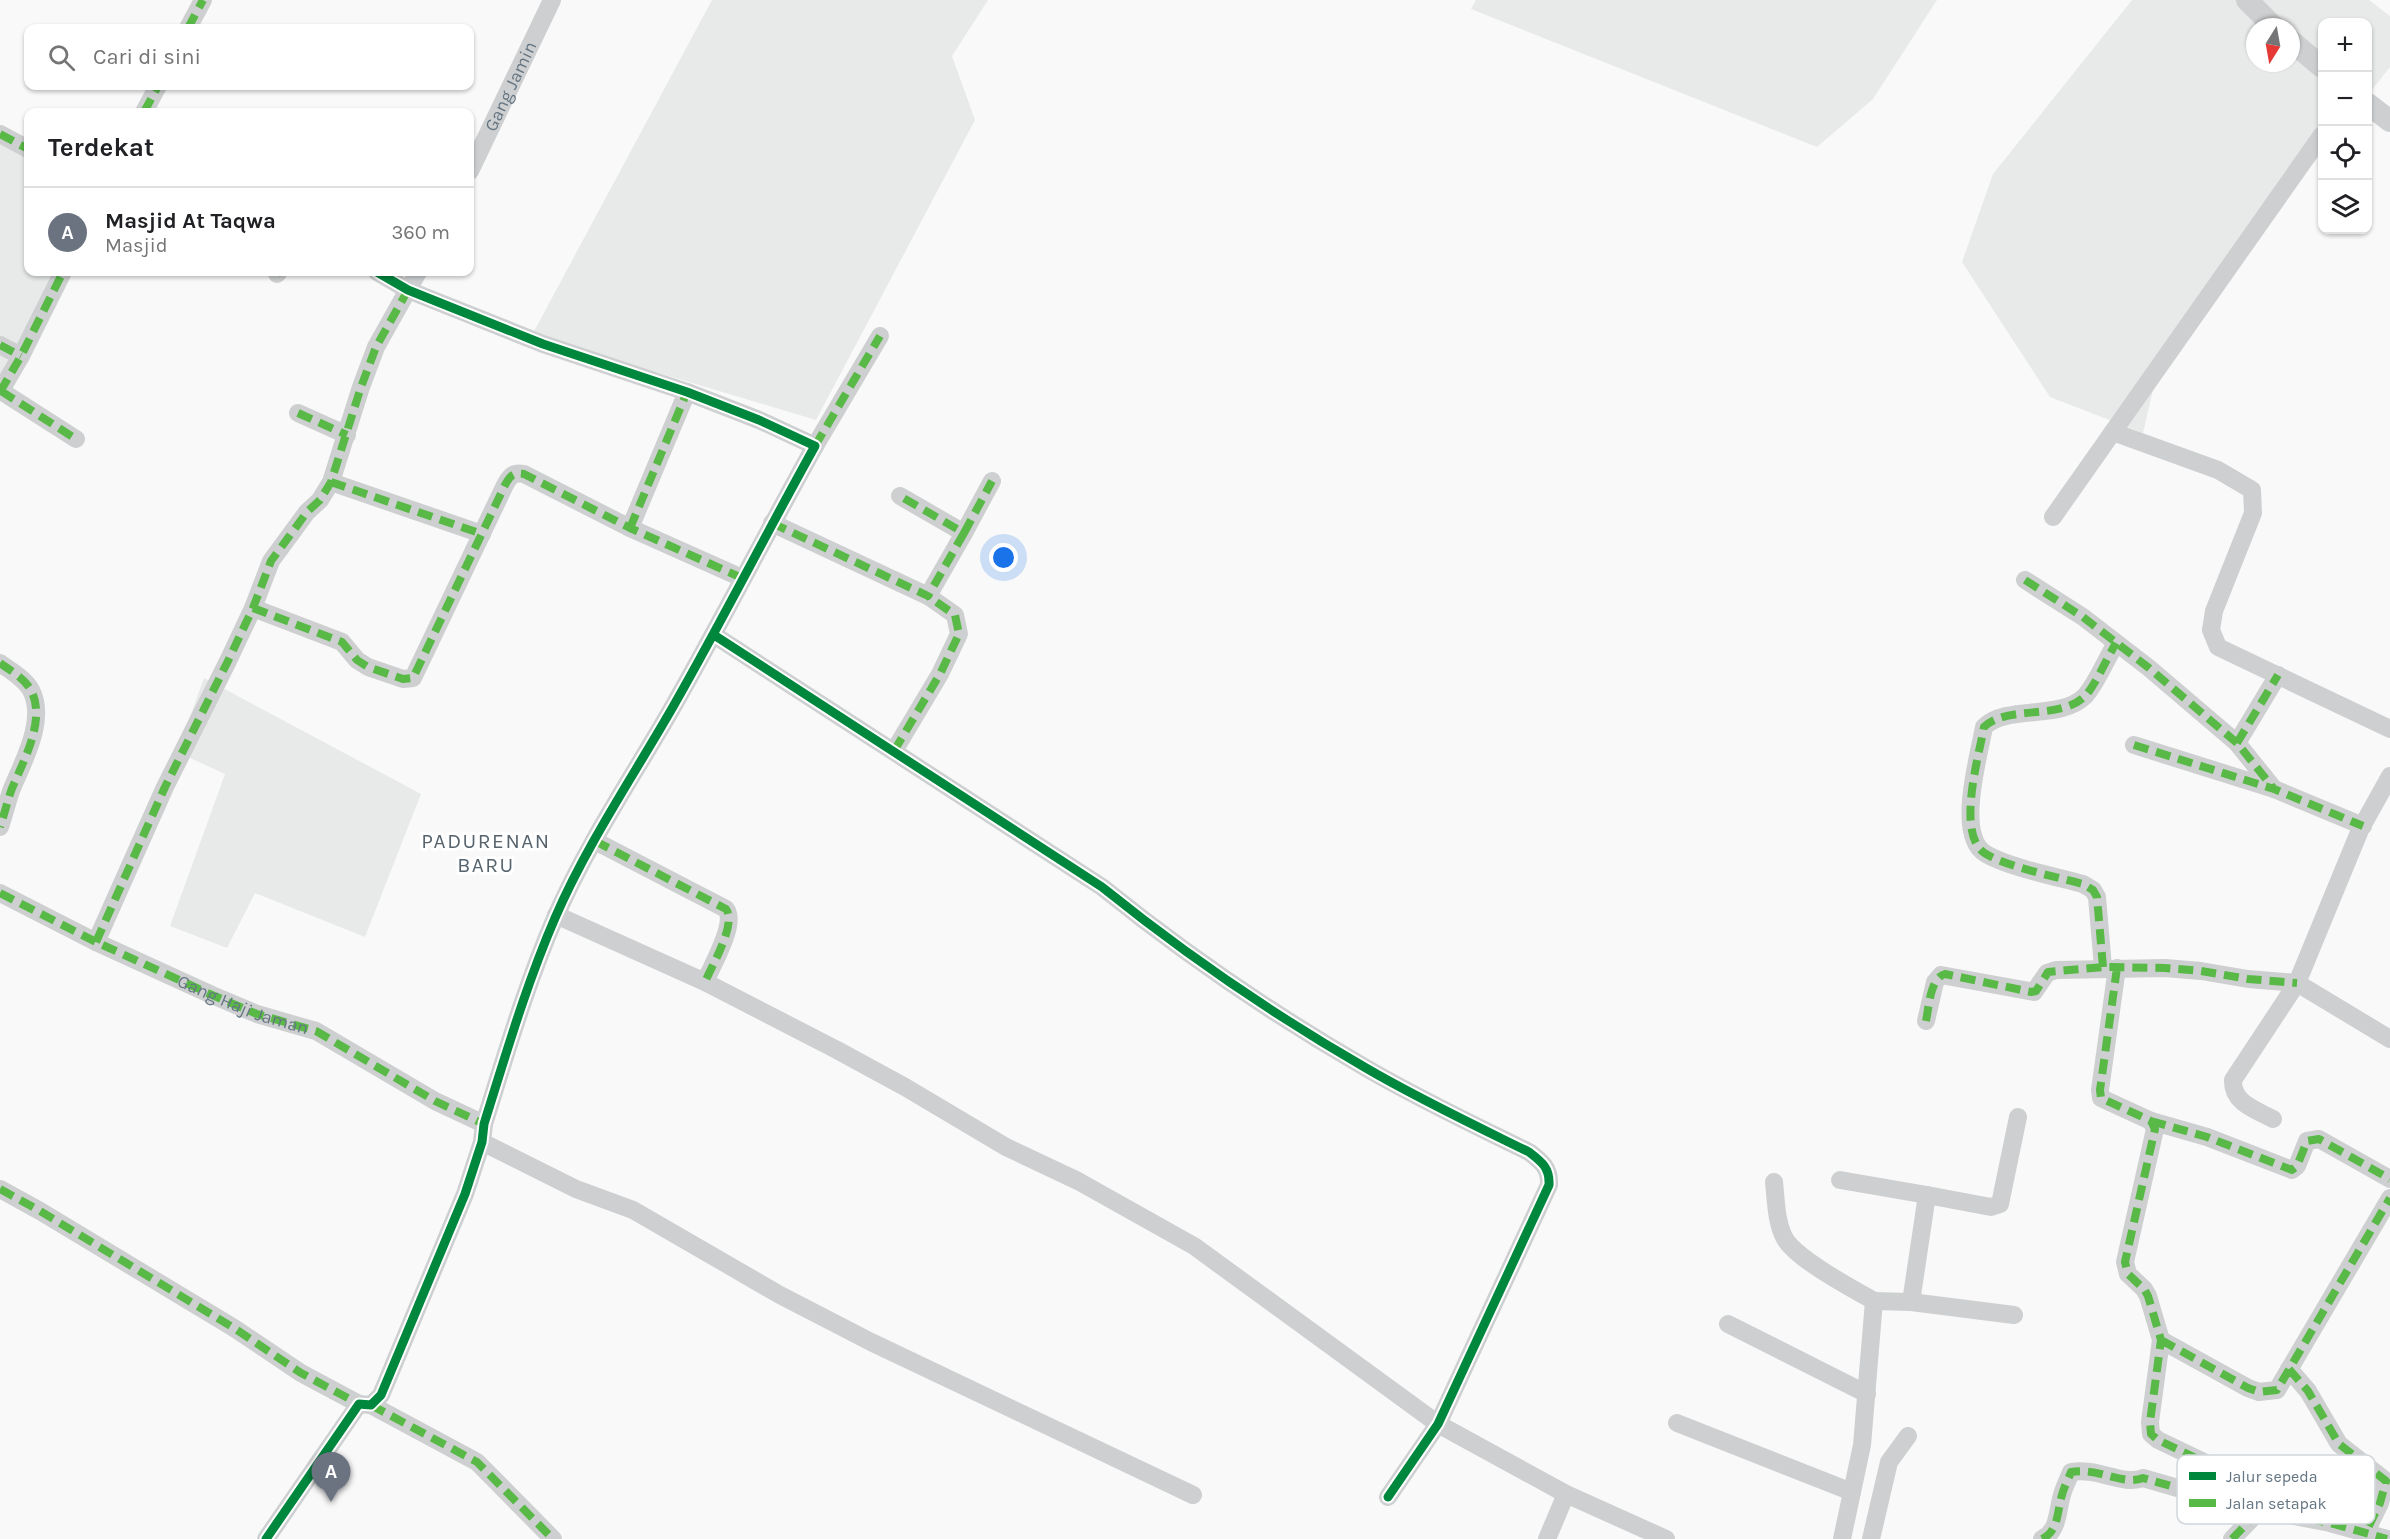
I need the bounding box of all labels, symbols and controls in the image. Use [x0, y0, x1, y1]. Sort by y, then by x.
north arrow [2246, 18, 2300, 72]
map controls [2318, 18, 2372, 234]
button: + [2318, 18, 2372, 72]
search box [24, 24, 474, 90]
street label: Gang Jamin [480, 38, 542, 135]
icon: search [45, 41, 78, 74]
text: Cari di sini [93, 44, 201, 70]
button: − [2318, 72, 2372, 126]
button: locate [2318, 126, 2372, 180]
text: Terdekat [48, 132, 154, 163]
button: layers [2318, 180, 2372, 234]
text: Masjid At Taqwa [105, 208, 276, 234]
text: A [61, 221, 74, 244]
text: 360 m [391, 221, 450, 244]
text: Masjid [105, 234, 168, 257]
your location [989, 543, 1018, 572]
district label: PADURENAN BARU [421, 829, 551, 877]
street label: Gang Haji Jaman [174, 970, 311, 1039]
pin: A [312, 1452, 350, 1502]
legend [2177, 1455, 2375, 1524]
text: Jalur sepeda [2226, 1467, 2318, 1486]
text: Jalan setapak [2226, 1494, 2327, 1513]

